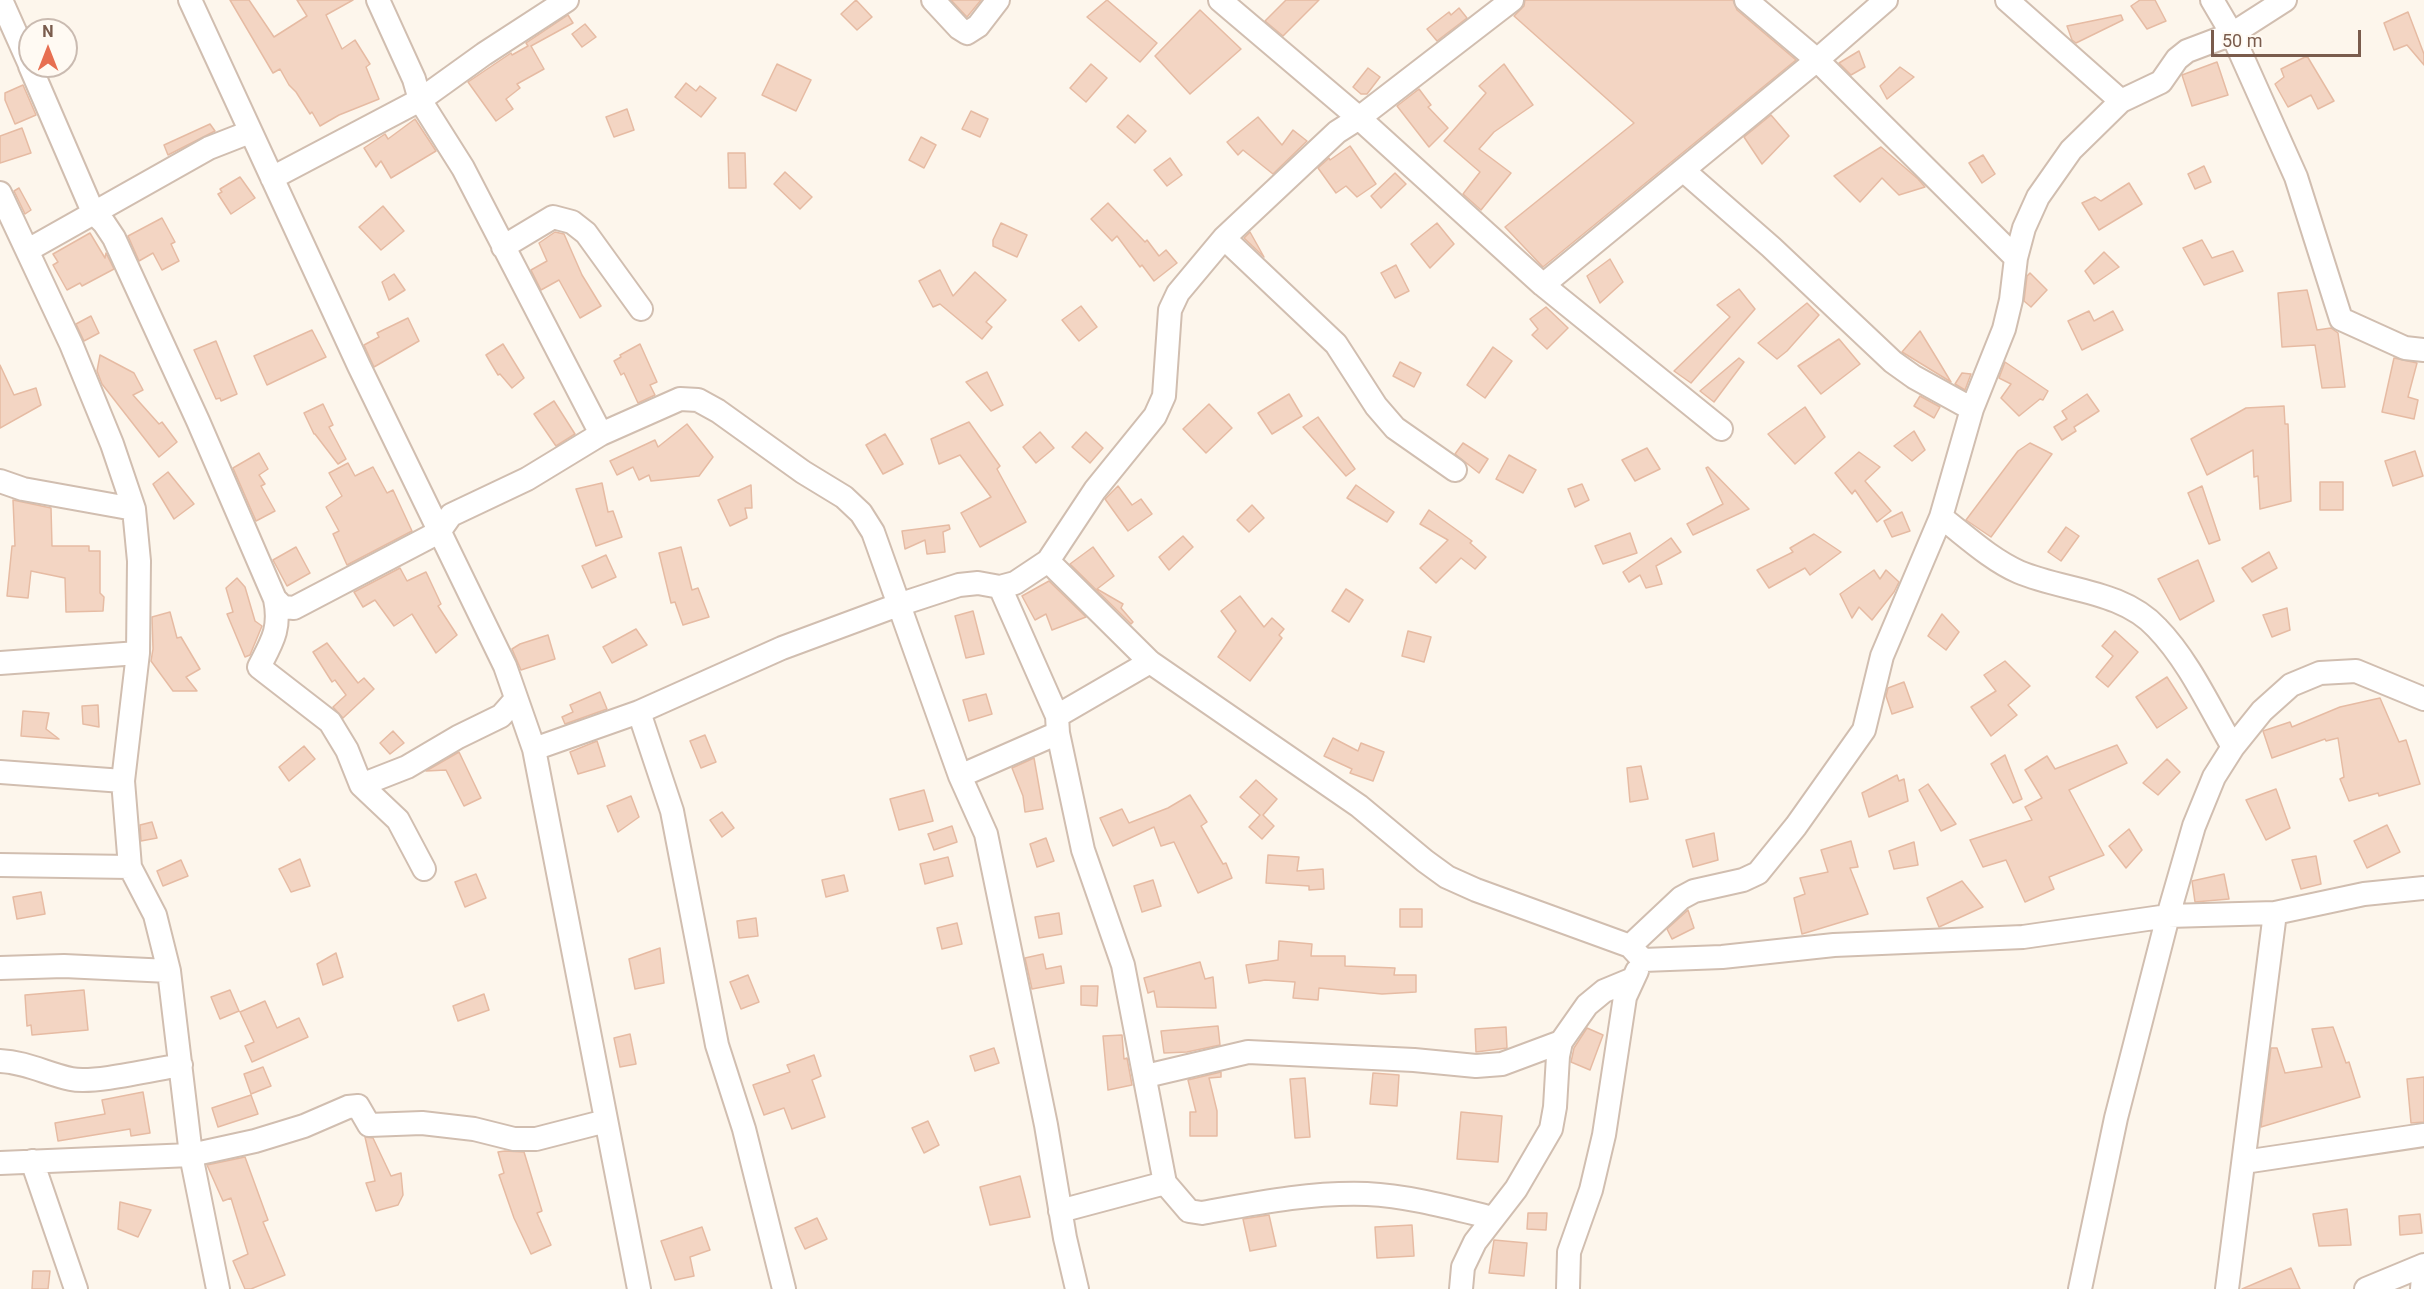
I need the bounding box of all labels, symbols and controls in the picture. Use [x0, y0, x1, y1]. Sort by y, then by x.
north arrow [18, 18, 78, 78]
scale bar [2214, 18, 2364, 56]
text: N [42, 22, 54, 41]
text: 50 m [2222, 30, 2262, 51]

